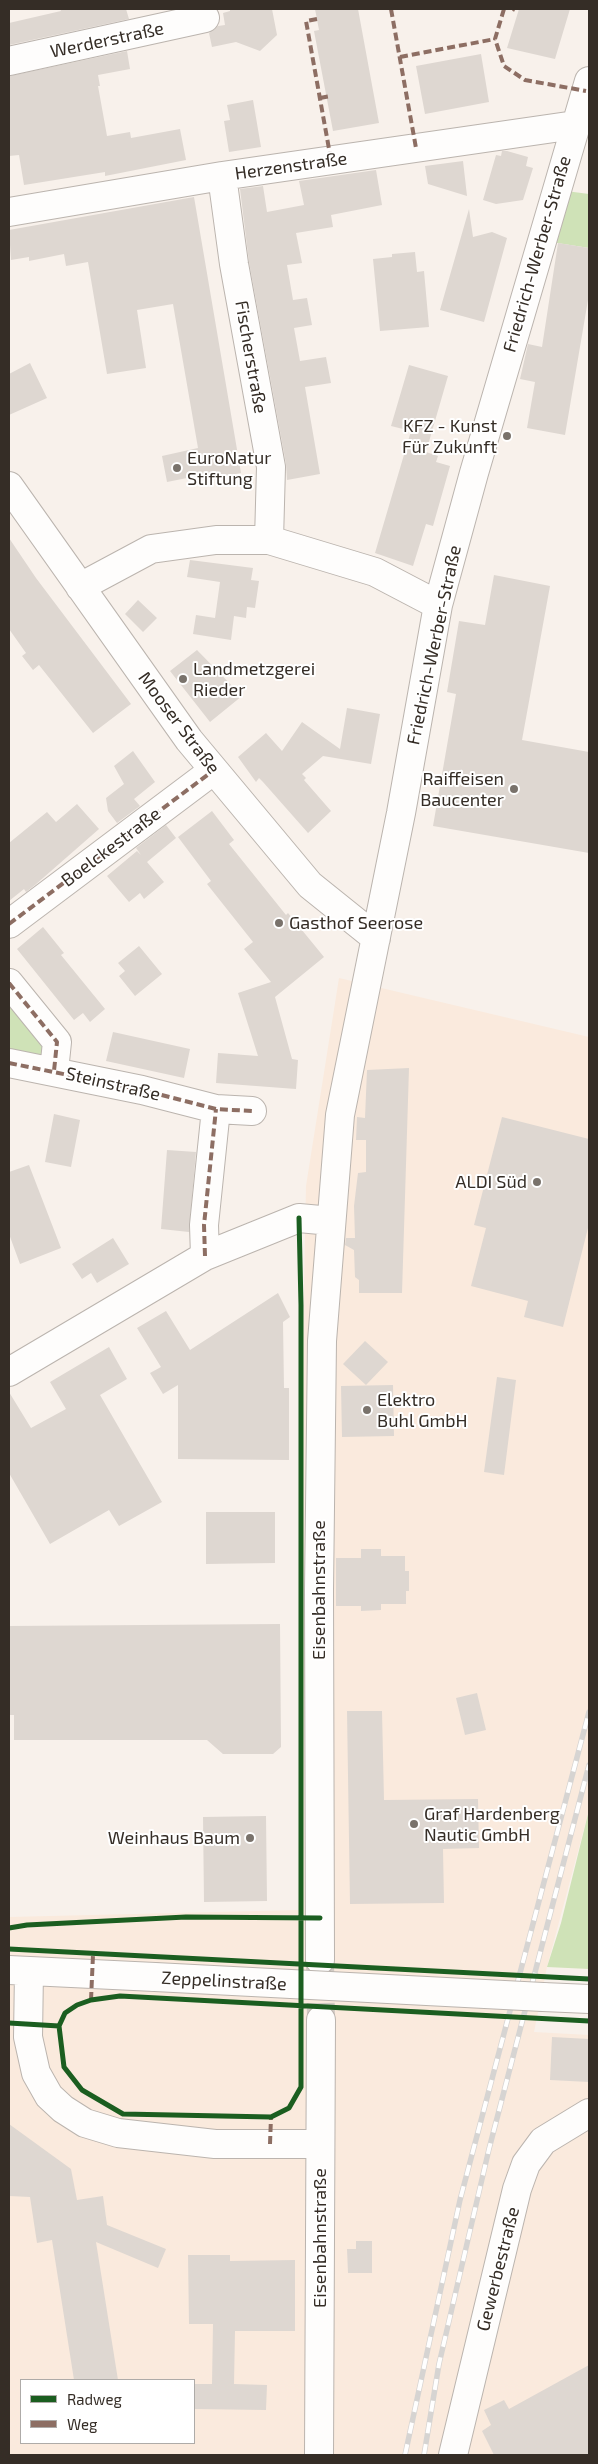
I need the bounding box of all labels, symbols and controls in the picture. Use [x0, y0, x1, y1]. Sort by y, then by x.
street label: Werderstraße [48, 17, 166, 63]
street label: Herzenstraße [233, 147, 349, 185]
street label: Friedrich-Werber-Straße [499, 153, 575, 355]
street label: Fischerstraße [230, 299, 272, 415]
place label: KFZ - Kunst Für Zukunft [402, 415, 497, 458]
marker: KFZ - Kunst Für Zukunft [501, 430, 513, 442]
place label: EuroNatur Stiftung [187, 447, 271, 489]
marker: EuroNatur Stiftung [171, 462, 183, 474]
street label: Friedrich-Werber-Straße [402, 543, 466, 747]
place label: Landmetzgerei Rieder [193, 658, 315, 701]
street label: Mooser Straße [134, 668, 224, 778]
marker: Landmetzgerei Rieder [177, 673, 189, 685]
place label: Raiffeisen Baucenter [420, 768, 504, 811]
marker: Raiffeisen Baucenter [508, 783, 520, 795]
street label: Boelckestraße [57, 803, 165, 891]
place label: Gasthof Seerose [289, 912, 423, 934]
marker: Gasthof Seerose [273, 917, 285, 929]
street label: Steinstraße [64, 1063, 162, 1105]
place label: ALDI Süd [455, 1171, 527, 1193]
marker: ALDI Süd [531, 1176, 543, 1188]
place label: Elektro Buhl GmbH [377, 1389, 468, 1432]
marker: Elektro Buhl GmbH [361, 1404, 373, 1416]
street label: Eisenbahnstraße [308, 1520, 330, 1660]
place label: Graf Hardenberg Nautic GmbH [424, 1803, 560, 1846]
marker: Graf Hardenberg Nautic GmbH [408, 1818, 420, 1830]
place label: Weinhaus Baum [108, 1827, 240, 1849]
marker: Weinhaus Baum [244, 1832, 256, 1844]
street label: Zeppelinstraße [161, 1967, 287, 1995]
street label: Eisenbahnstraße [309, 2168, 331, 2308]
street label: Gewerbestraße [472, 2205, 524, 2333]
legend [20, 2379, 195, 2444]
text: Radweg [67, 2390, 122, 2408]
text: Weg [67, 2415, 97, 2433]

